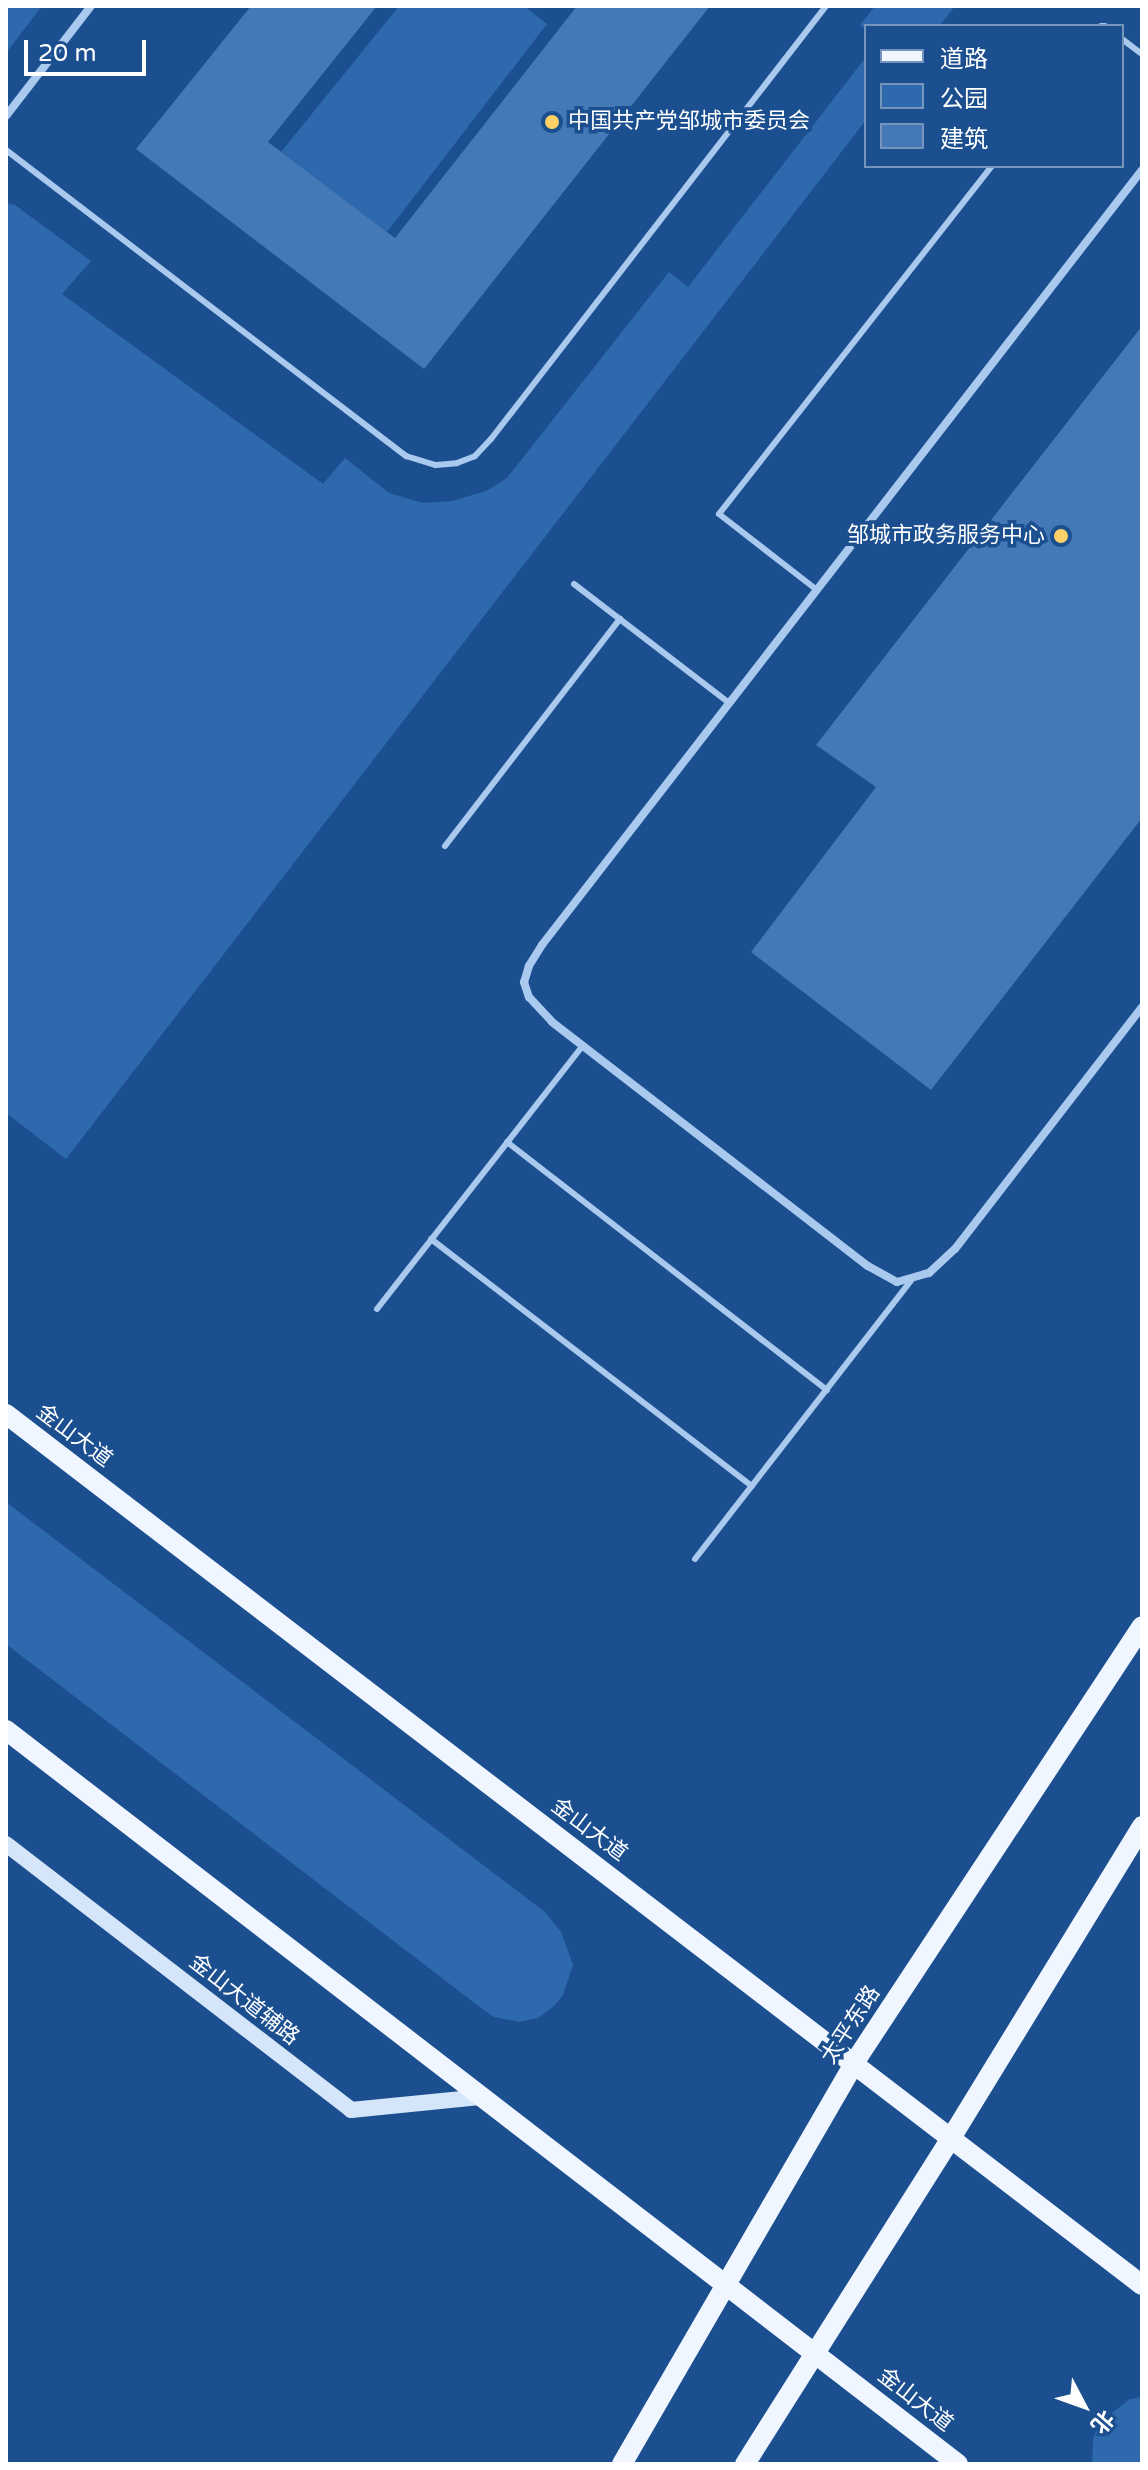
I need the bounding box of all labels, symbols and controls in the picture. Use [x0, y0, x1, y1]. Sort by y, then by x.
scale bar [28, 24, 150, 74]
legend [864, 24, 1124, 168]
text: 20 m [38, 39, 96, 68]
text: 道路 [940, 45, 988, 74]
text: 公园 [940, 85, 988, 114]
place label: 中国共产党邹城市委员会 [568, 109, 810, 135]
marker: 中国共产党邹城市委员会 [543, 113, 561, 131]
text: 建筑 [940, 125, 988, 154]
place label: 邹城市政务服务中心 [847, 523, 1045, 549]
marker: 邹城市政务服务中心 [1052, 527, 1070, 545]
street label: 金山大道 [31, 1399, 117, 1473]
street label: 金山大道 [546, 1793, 632, 1867]
street label: 金山大道辅路 [184, 1949, 304, 2051]
street label: 太平东路 [816, 1981, 886, 2069]
street label: 金山大道 [872, 2363, 958, 2437]
north arrow [1044, 2366, 1124, 2446]
text: 北 [1085, 2405, 1119, 2439]

